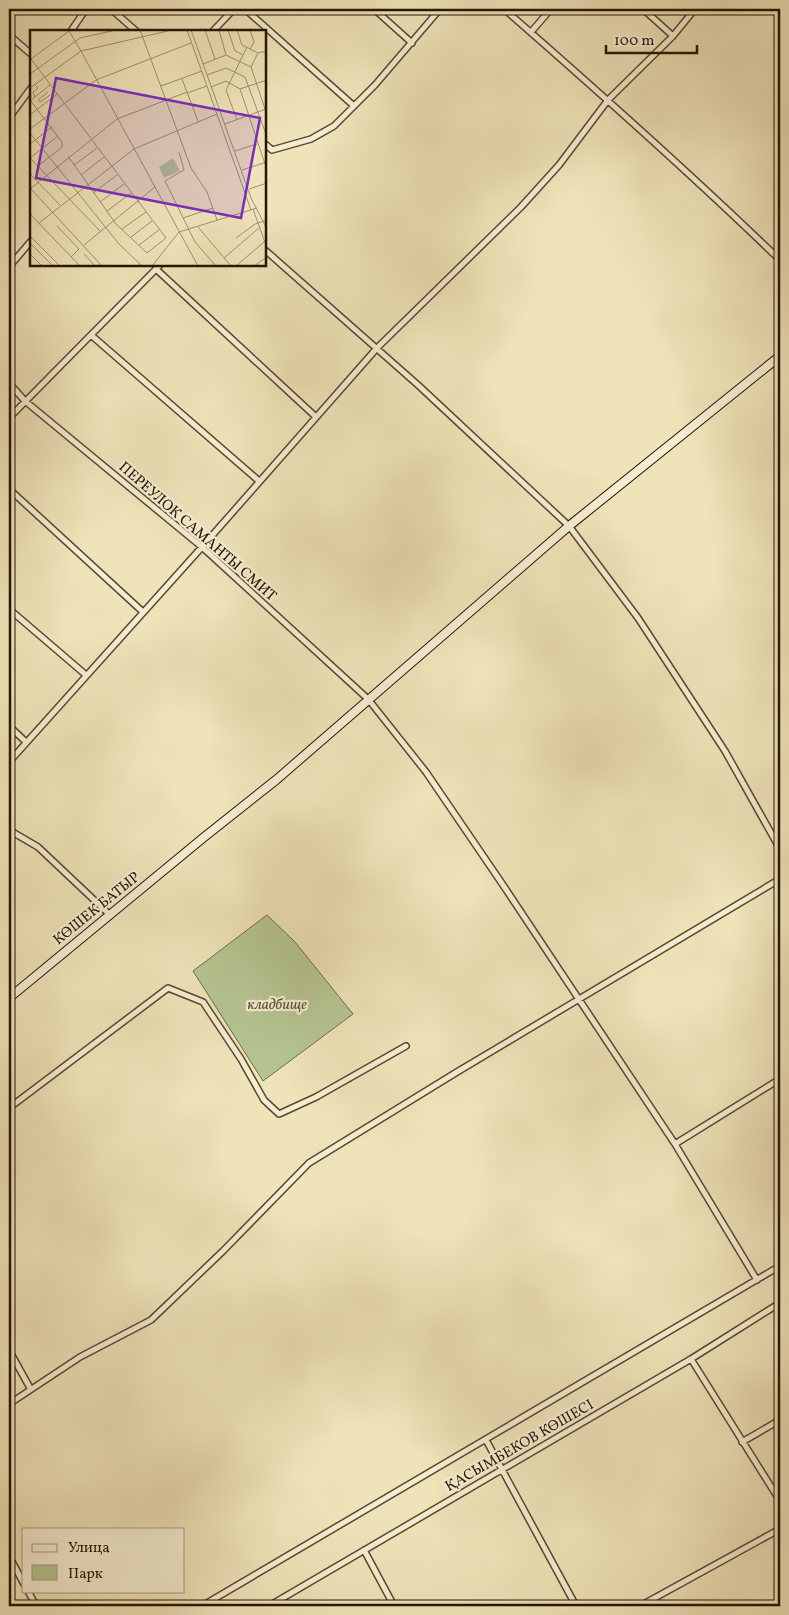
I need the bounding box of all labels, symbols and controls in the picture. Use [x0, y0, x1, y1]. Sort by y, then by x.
scale bar [606, 22, 698, 54]
inset map [30, 30, 266, 266]
text: 100 m [614, 31, 654, 52]
street label: ПЕРЕУЛОК САМАНТЫ СМИТ [113, 458, 281, 607]
street label: КӨШЕК БАТЫР [49, 867, 145, 951]
park label: кладбище [247, 995, 307, 1016]
street label: ҚАСЫМБЕКОВ КӨШЕСІ [441, 1395, 598, 1498]
legend [22, 1528, 185, 1592]
text: Улица [68, 1538, 110, 1559]
text: Парк [68, 1564, 103, 1585]

